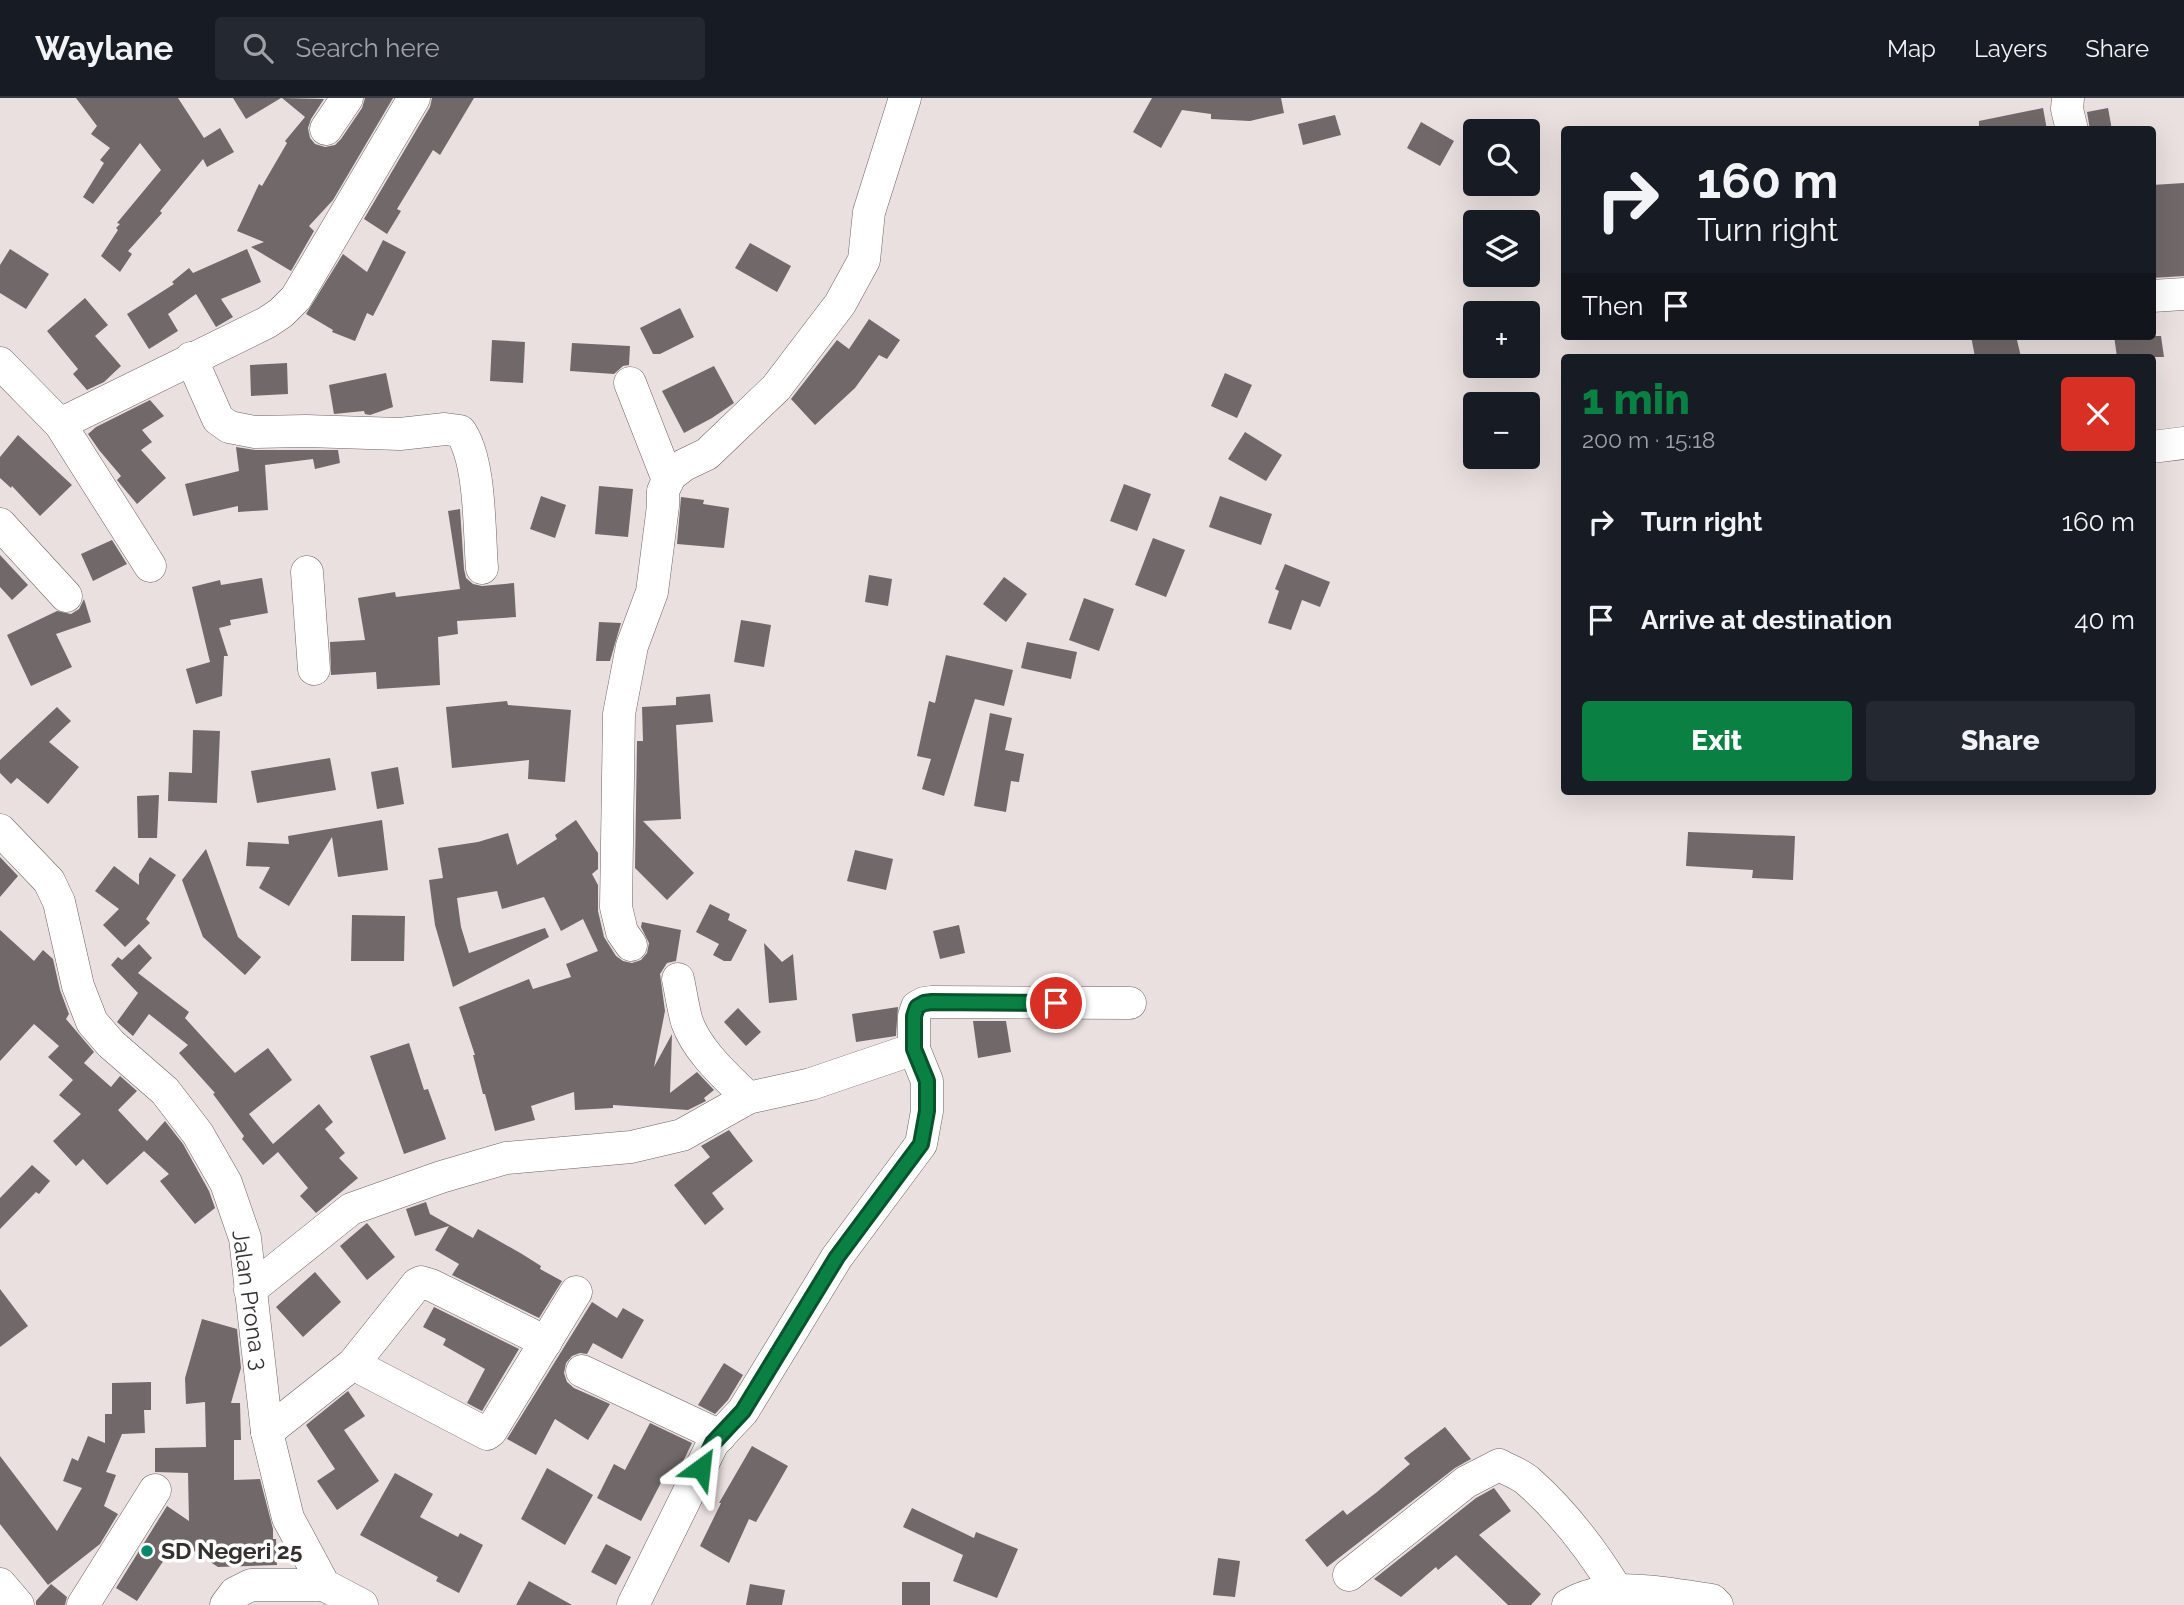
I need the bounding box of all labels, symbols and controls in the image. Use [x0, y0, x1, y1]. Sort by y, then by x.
search box [215, 17, 705, 80]
text: Waylane [35, 29, 173, 68]
icon: search [239, 29, 277, 67]
text: Search here [295, 33, 440, 63]
text: Map [1887, 34, 1936, 63]
text: Layers [1974, 34, 2047, 63]
text: Share [2085, 34, 2149, 63]
map controls [1463, 119, 1540, 469]
button: search [1463, 119, 1540, 196]
text: 160 m [1697, 152, 1838, 209]
icon: right [1582, 154, 1673, 245]
button: layers [1463, 210, 1540, 287]
text: Turn right [1697, 211, 1838, 248]
icon: arrive [1657, 287, 1695, 325]
text: Then [1582, 291, 1643, 321]
button: + [1463, 301, 1540, 378]
text: 1 min [1582, 375, 1690, 424]
button: close [2061, 377, 2135, 451]
button: − [1463, 392, 1540, 469]
text: 200 m · 15:18 [1582, 426, 1715, 453]
icon: right [1582, 503, 1620, 541]
text: Turn right [1641, 507, 1762, 537]
text: 160 m [2062, 507, 2135, 537]
icon: arrive [1582, 601, 1620, 639]
text: Arrive at destination [1641, 605, 1892, 635]
text: 40 m [2074, 605, 2135, 635]
button: Exit [1582, 701, 1852, 781]
button: Share [1866, 701, 2135, 781]
pin [1026, 973, 1086, 1033]
icon: arrive [1037, 984, 1075, 1022]
street label: Jalan Prona 3 [227, 1228, 274, 1372]
position arrow [664, 1431, 738, 1505]
place label: SD Negeri 25 [161, 1537, 303, 1564]
marker: SD Negeri 25 [139, 1543, 155, 1559]

